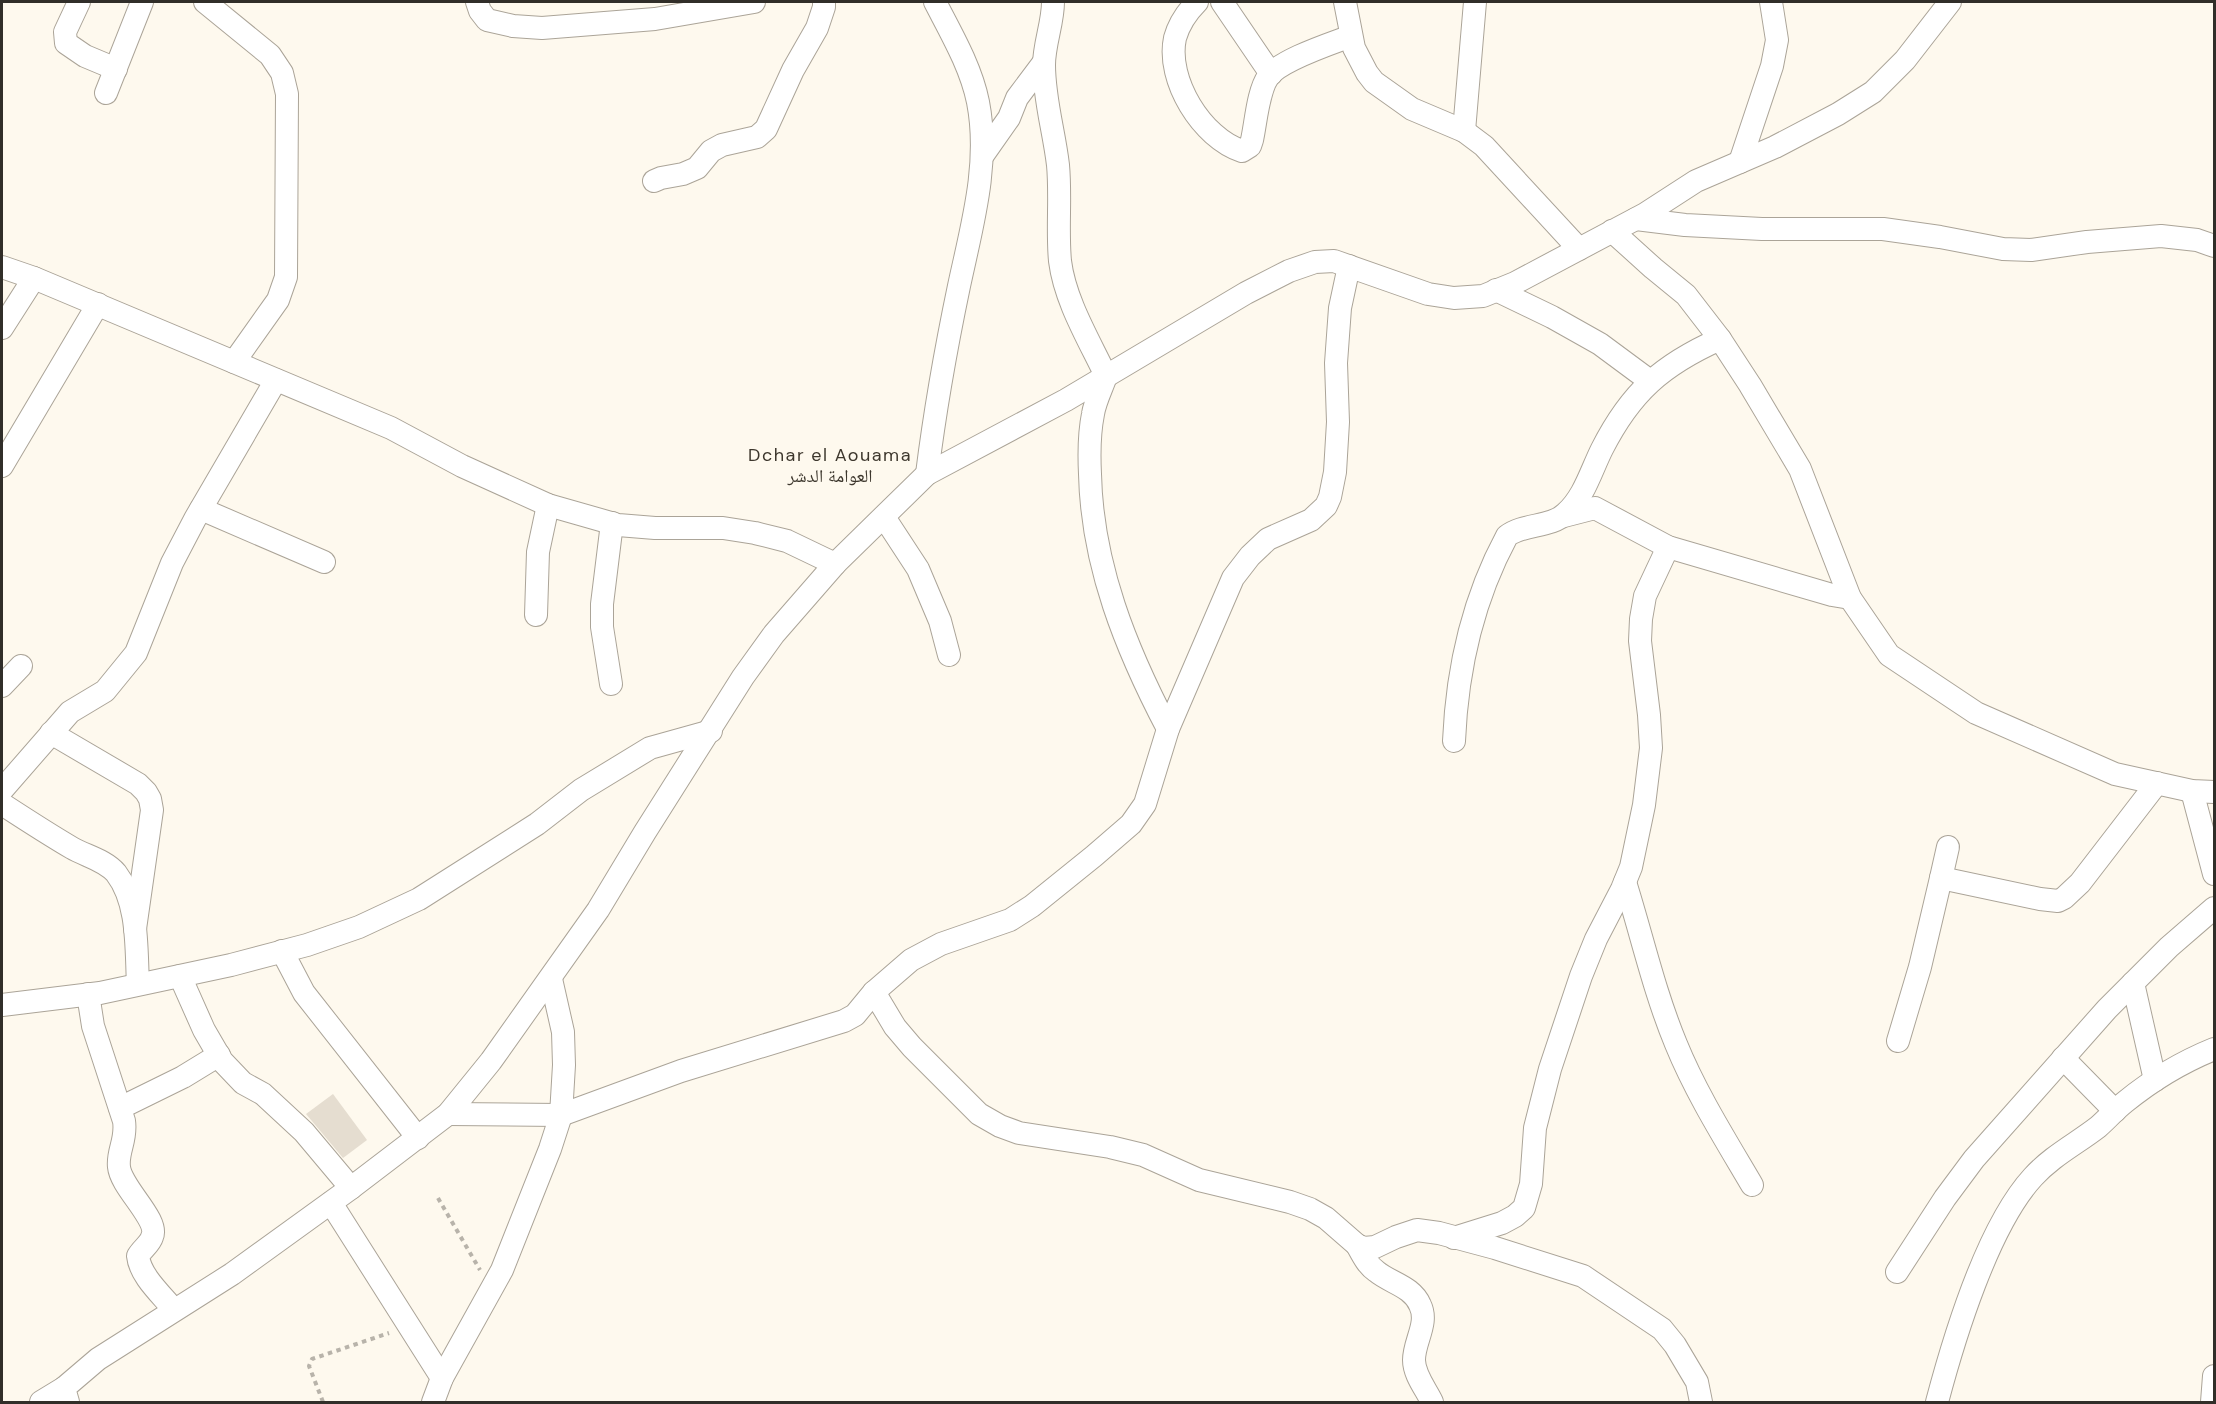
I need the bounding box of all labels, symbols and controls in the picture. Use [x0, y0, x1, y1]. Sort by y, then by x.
district label: Dchar el Aouama العوامة الدشر [748, 443, 912, 488]

